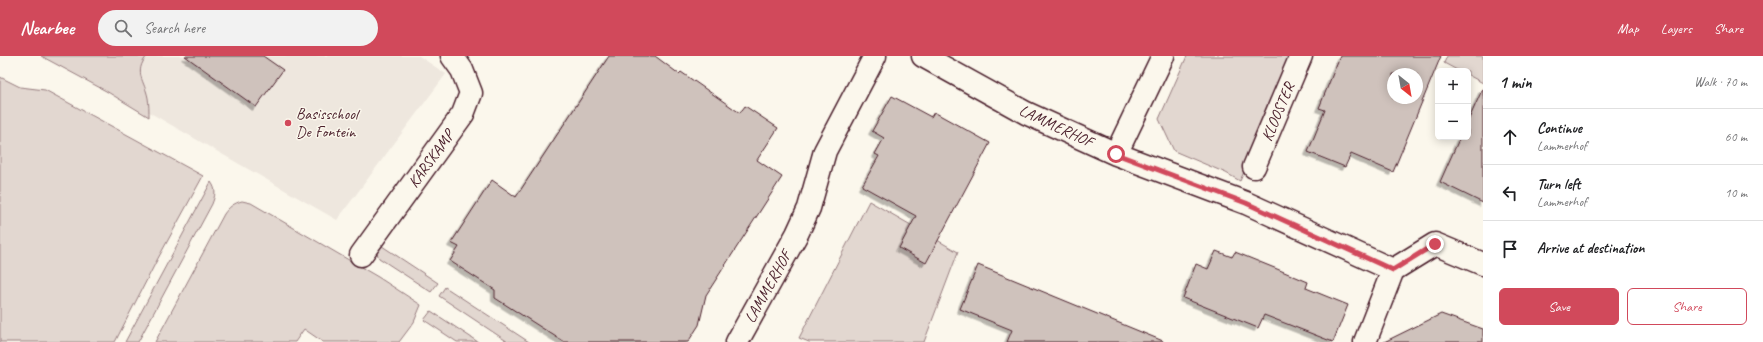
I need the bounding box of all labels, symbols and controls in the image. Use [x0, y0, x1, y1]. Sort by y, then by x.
search box [98, 10, 378, 46]
text: Nearbee [20, 16, 74, 40]
icon: search [112, 17, 134, 39]
text: Search here [144, 19, 205, 38]
text: Map [1617, 20, 1639, 37]
text: Layers [1661, 20, 1692, 37]
text: Share [1714, 20, 1743, 37]
north arrow [1387, 68, 1423, 104]
map controls [1435, 68, 1471, 140]
button: + [1435, 68, 1471, 104]
text: 1 min [1499, 72, 1532, 93]
text: Walk · 70 m [1694, 74, 1747, 90]
street label: KLOOSTER [1257, 78, 1300, 144]
street label: LAMMERHOF [1016, 100, 1098, 153]
place label: Basisschool De Fontein [296, 104, 361, 142]
button: − [1435, 104, 1471, 140]
marker: Basisschool De Fontein [283, 118, 293, 128]
text: Continue [1537, 119, 1582, 138]
street label: KARSKAMP [404, 124, 460, 192]
icon: ahead [1499, 126, 1521, 148]
text: 60 m [1725, 129, 1747, 145]
text: Lammerhof [1537, 138, 1587, 154]
route start [1107, 145, 1125, 163]
text: Turn left [1537, 175, 1580, 194]
icon: left [1499, 182, 1521, 204]
text: 10 m [1725, 185, 1747, 201]
text: Lammerhof [1537, 194, 1587, 210]
route end [1426, 235, 1444, 253]
icon: arrive [1499, 238, 1521, 260]
text: Arrive at destination [1537, 239, 1644, 258]
street label: LAMMERHOF [740, 245, 797, 327]
button: Save [1499, 288, 1619, 325]
button: Share [1627, 288, 1747, 325]

